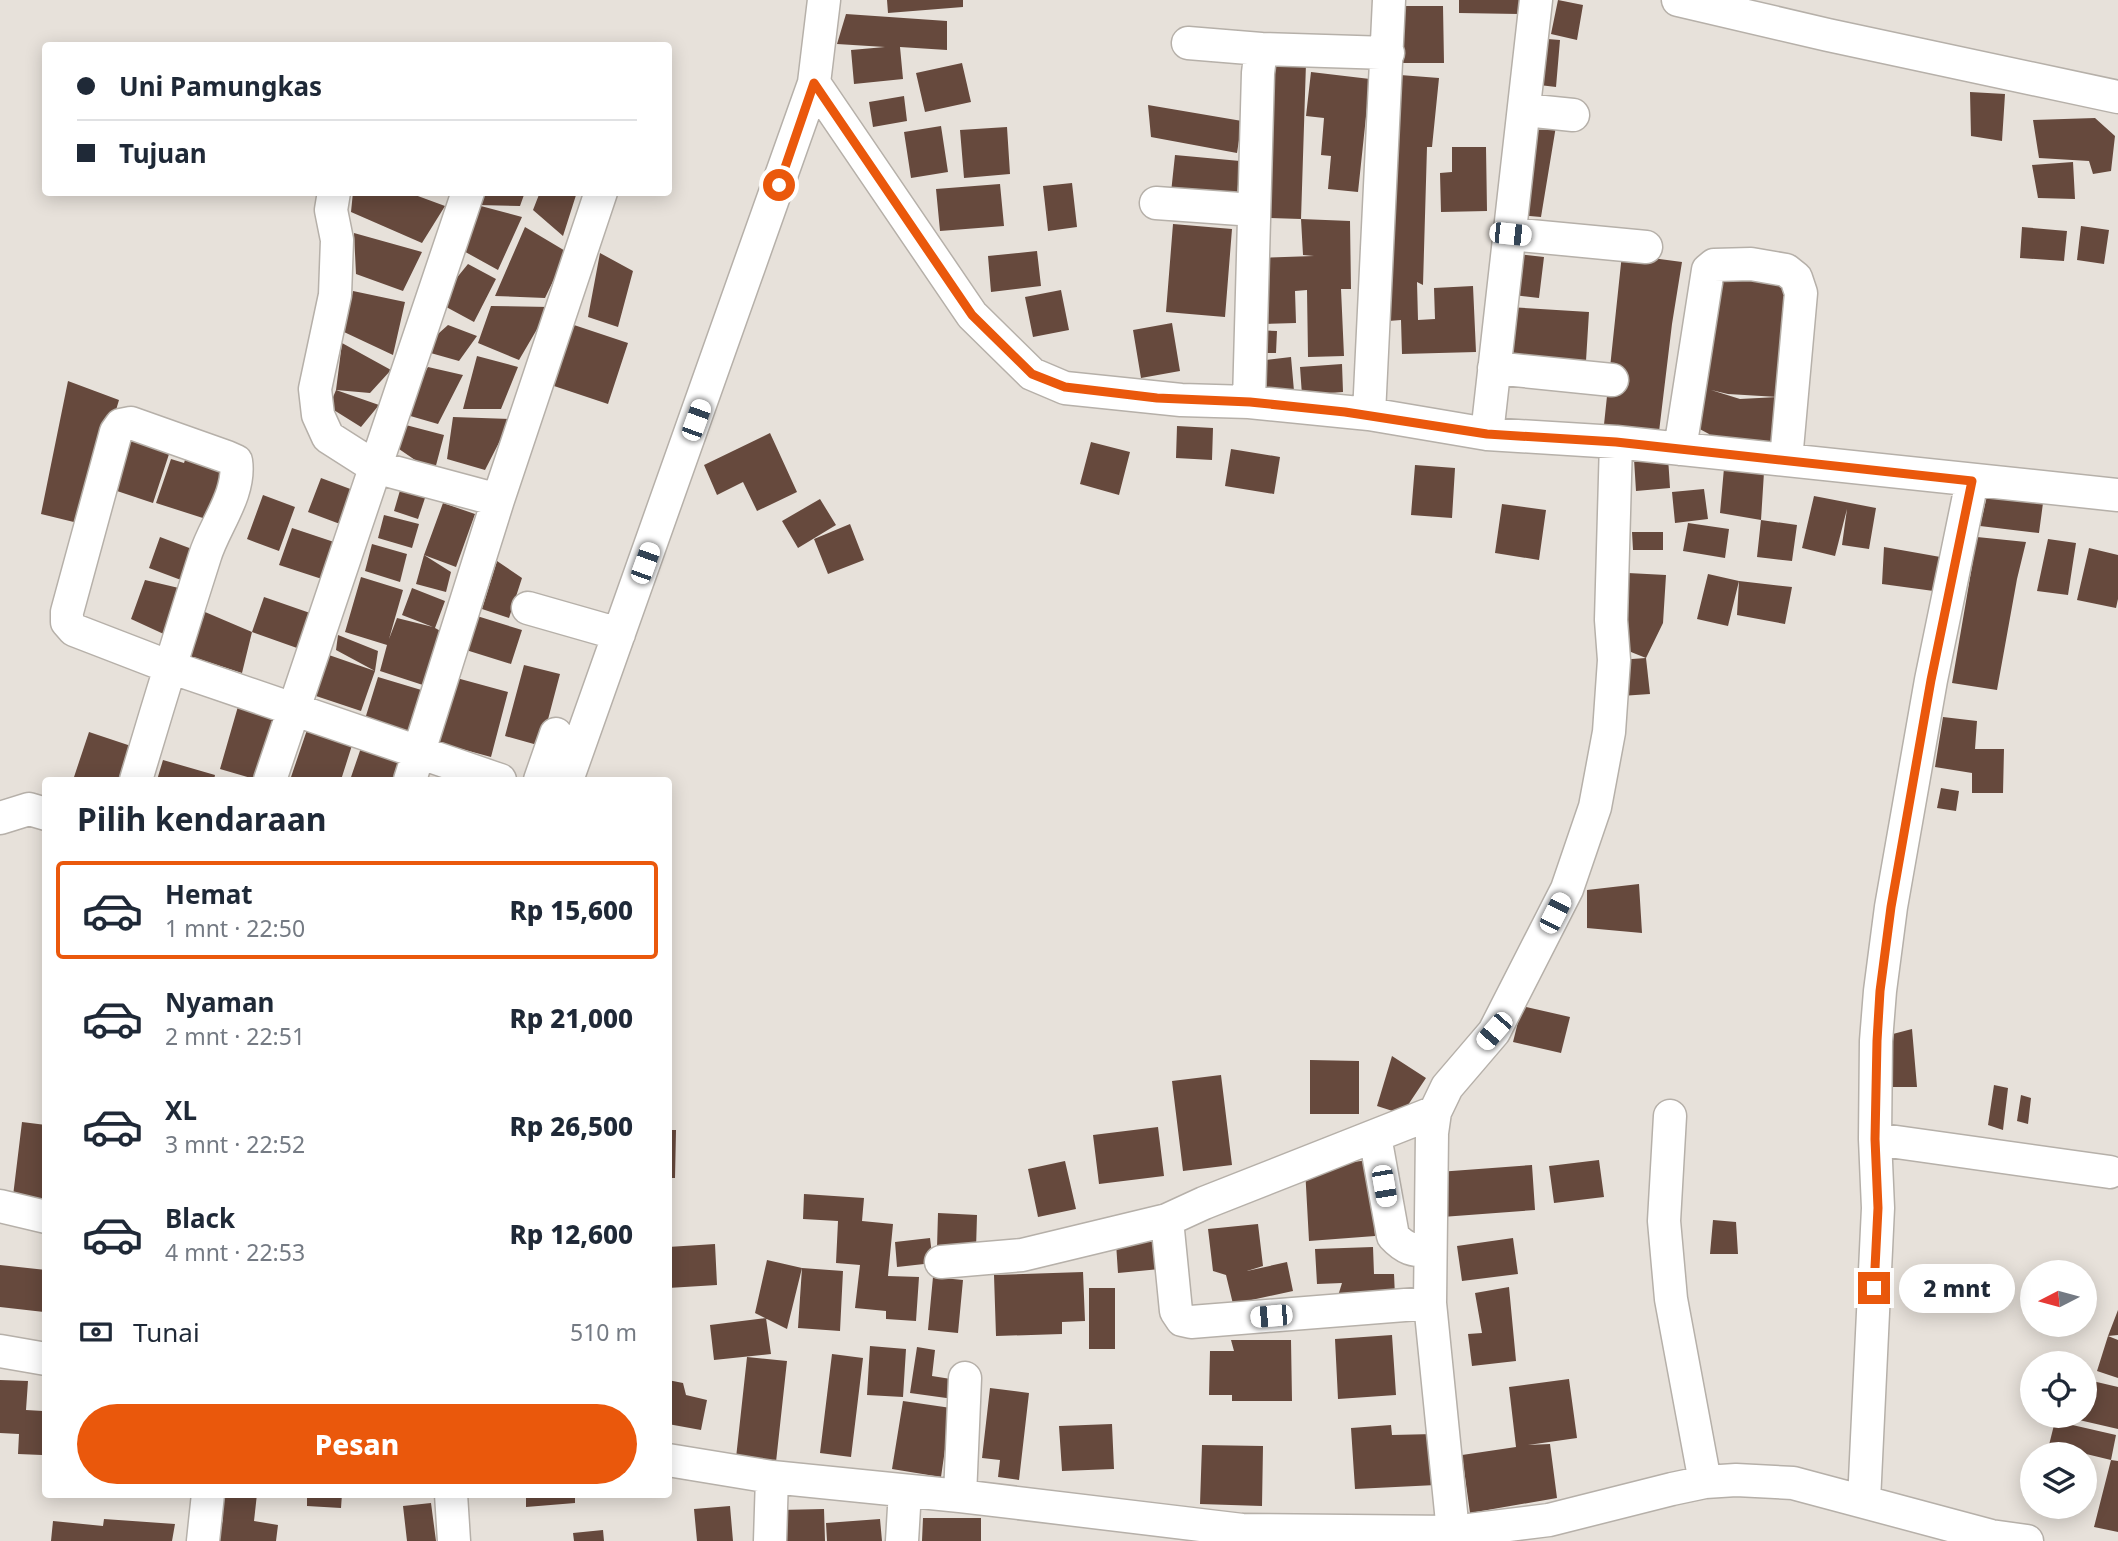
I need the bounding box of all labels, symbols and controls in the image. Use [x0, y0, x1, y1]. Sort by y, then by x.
text: Uni Pamungkas [119, 68, 322, 104]
text: Tujuan [119, 135, 207, 171]
route start [763, 169, 795, 201]
car [1489, 221, 1532, 247]
car [679, 397, 714, 443]
car [628, 540, 663, 586]
text: Pilih kendaraan [77, 797, 327, 840]
text: Hemat [165, 876, 253, 912]
icon: car [81, 879, 144, 942]
car [1537, 890, 1574, 936]
text: Rp 15,600 [510, 892, 633, 928]
text: 1 mnt · 22:50 [165, 912, 305, 944]
text: Nyaman [165, 984, 274, 1020]
icon: car [81, 987, 144, 1050]
text: Rp 21,000 [510, 1000, 633, 1036]
car [1473, 1008, 1516, 1054]
text: 2 mnt · 22:51 [165, 1020, 305, 1052]
text: XL [165, 1092, 197, 1128]
icon: car [81, 1095, 144, 1158]
text: Rp 26,500 [510, 1108, 633, 1144]
text: 3 mnt · 22:52 [165, 1128, 305, 1160]
car [1371, 1163, 1398, 1209]
text: Black [165, 1200, 235, 1236]
icon: car [81, 1203, 144, 1266]
text: Rp 12,600 [510, 1216, 633, 1252]
text: 4 mnt · 22:53 [165, 1236, 305, 1268]
north arrow [2020, 1260, 2096, 1337]
map controls [2020, 1260, 2097, 1519]
callout: 2 mnt [1898, 1264, 2014, 1312]
route end [1858, 1272, 1890, 1304]
text: 2 mnt [1923, 1272, 1991, 1304]
car [1250, 1304, 1293, 1328]
icon: cash [77, 1313, 115, 1351]
text: Tunai [133, 1314, 200, 1350]
text: 510 m [570, 1316, 637, 1348]
button: locate [2020, 1351, 2097, 1428]
button: Pesan [77, 1404, 637, 1484]
button: layers [2020, 1442, 2097, 1519]

